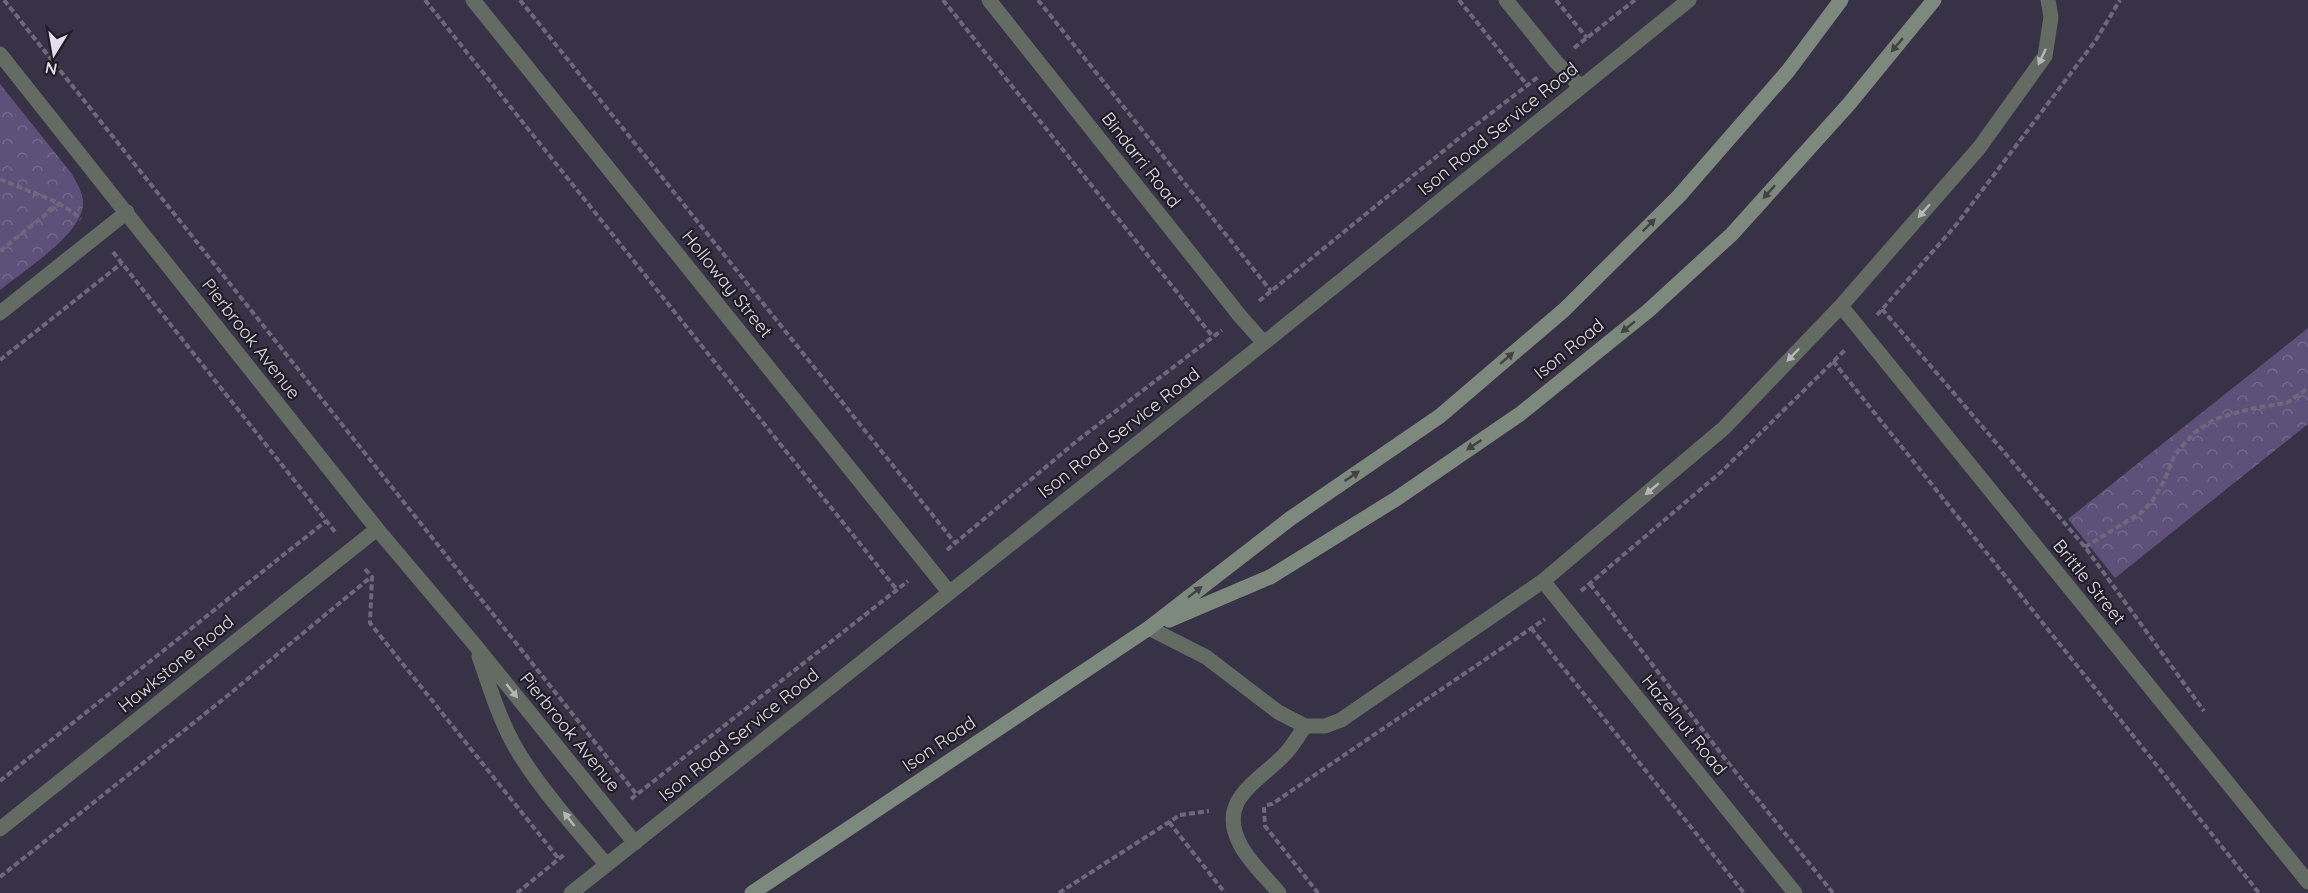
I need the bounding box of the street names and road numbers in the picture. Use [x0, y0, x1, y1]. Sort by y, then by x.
street label: Ison Road Service Road [1413, 57, 1582, 200]
street label: Bindarri Road [1097, 107, 1186, 212]
street label: Holloway Street [677, 225, 778, 342]
street label: Pierbrook Avenue [197, 274, 306, 404]
street label: Ison Road [1529, 313, 1608, 384]
street label: Ison Road Service Road [1033, 362, 1204, 503]
street label: Brittle Street [2048, 534, 2131, 629]
street label: Hawkstone Road [113, 610, 238, 717]
street label: Ison Road Service Road [654, 663, 823, 806]
street label: Pierbrook Avenue [515, 667, 626, 796]
street label: Hazelnut Road [1637, 670, 1732, 780]
street label: Ison Road [898, 711, 980, 777]

